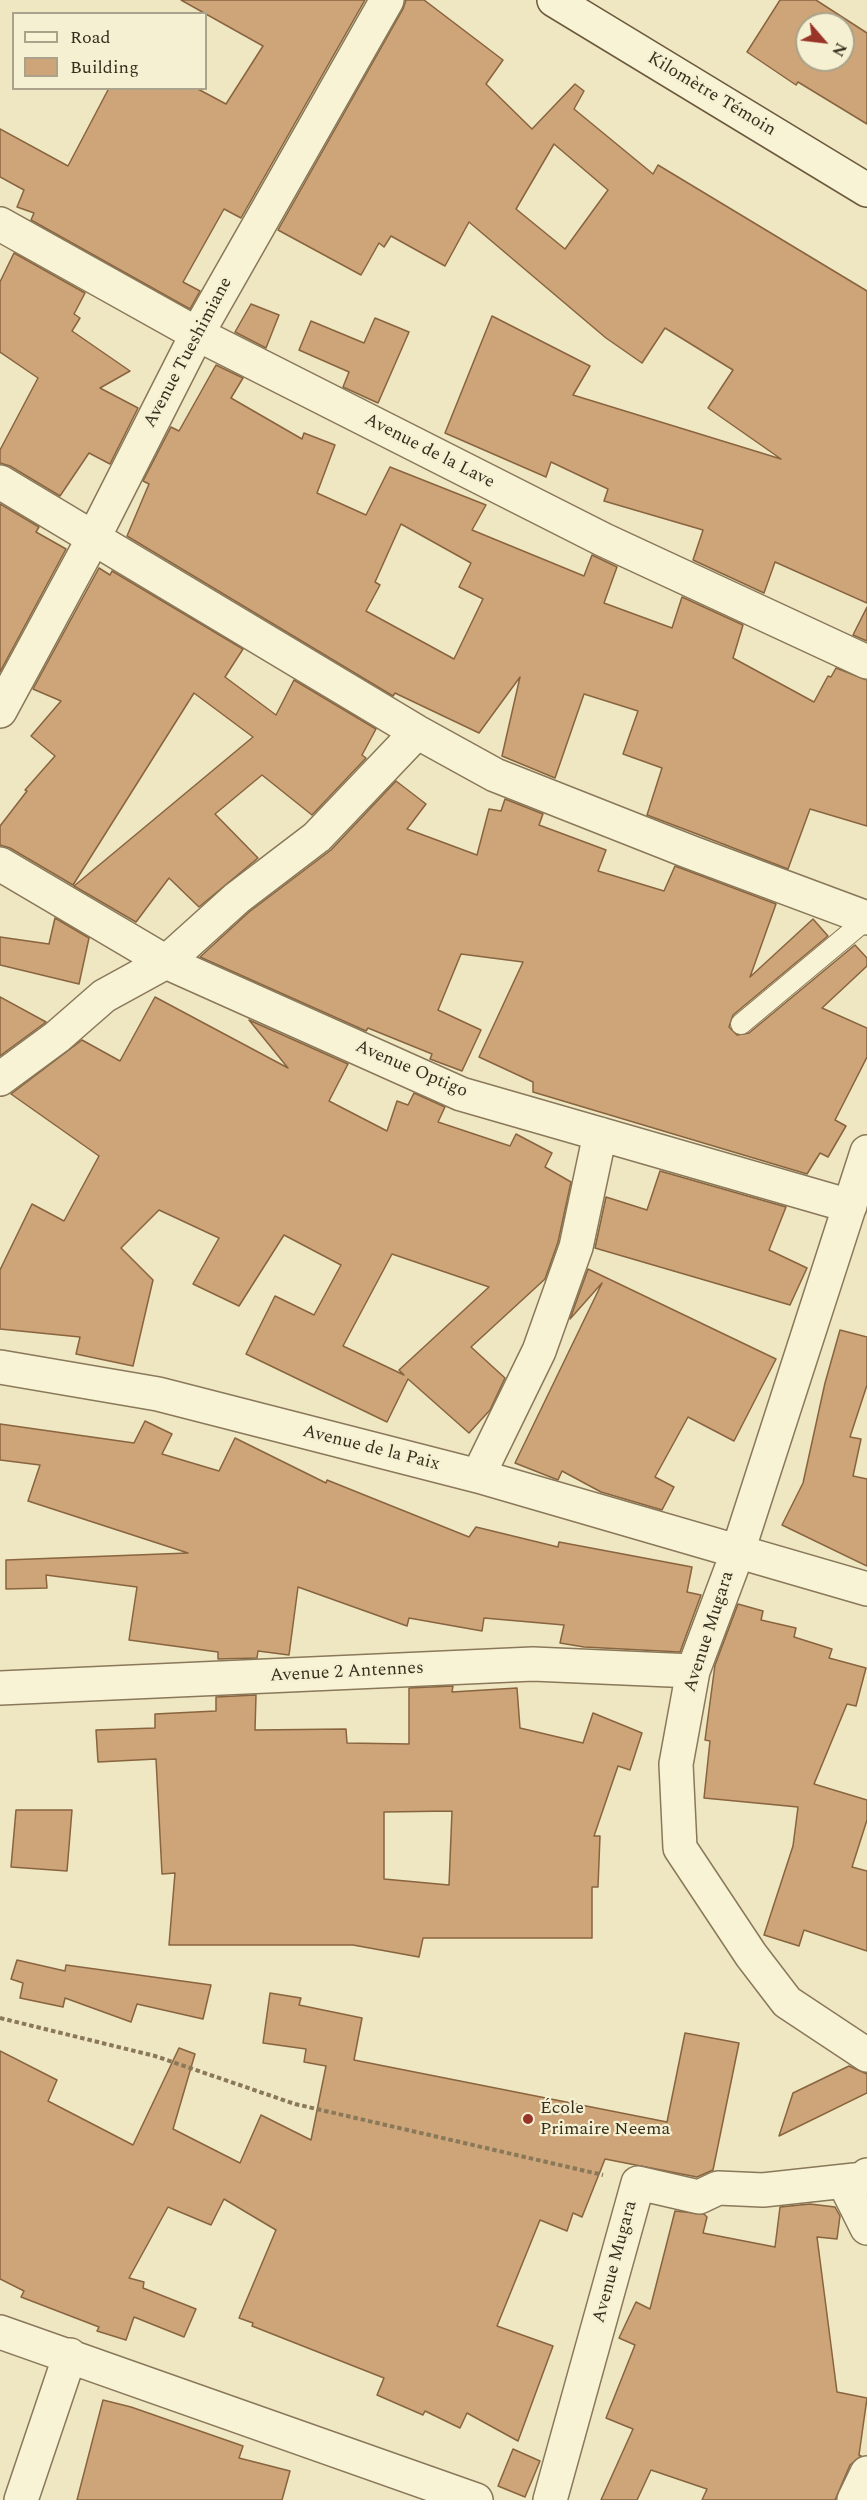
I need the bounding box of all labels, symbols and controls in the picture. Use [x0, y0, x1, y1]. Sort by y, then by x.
legend [12, 12, 207, 90]
north arrow [795, 12, 855, 72]
text: Road [70, 24, 111, 51]
text: N [825, 38, 853, 61]
street label: Kilomètre Témoin [643, 48, 779, 142]
text: Building [70, 54, 139, 81]
street label: Avenue Tueshimiane [140, 274, 238, 432]
street label: Avenue de la Lave [360, 410, 498, 494]
street label: Avenue Optigo [352, 1037, 470, 1103]
street label: Avenue de la Paix [300, 1422, 442, 1476]
street label: Avenue Mugara [680, 1569, 740, 1695]
street label: Avenue 2 Antennes [270, 1658, 424, 1688]
place label: École Primaire Neema [540, 2098, 670, 2140]
marker: École Primaire Neema [521, 2112, 535, 2126]
street label: Avenue Mugara [589, 2198, 643, 2326]

